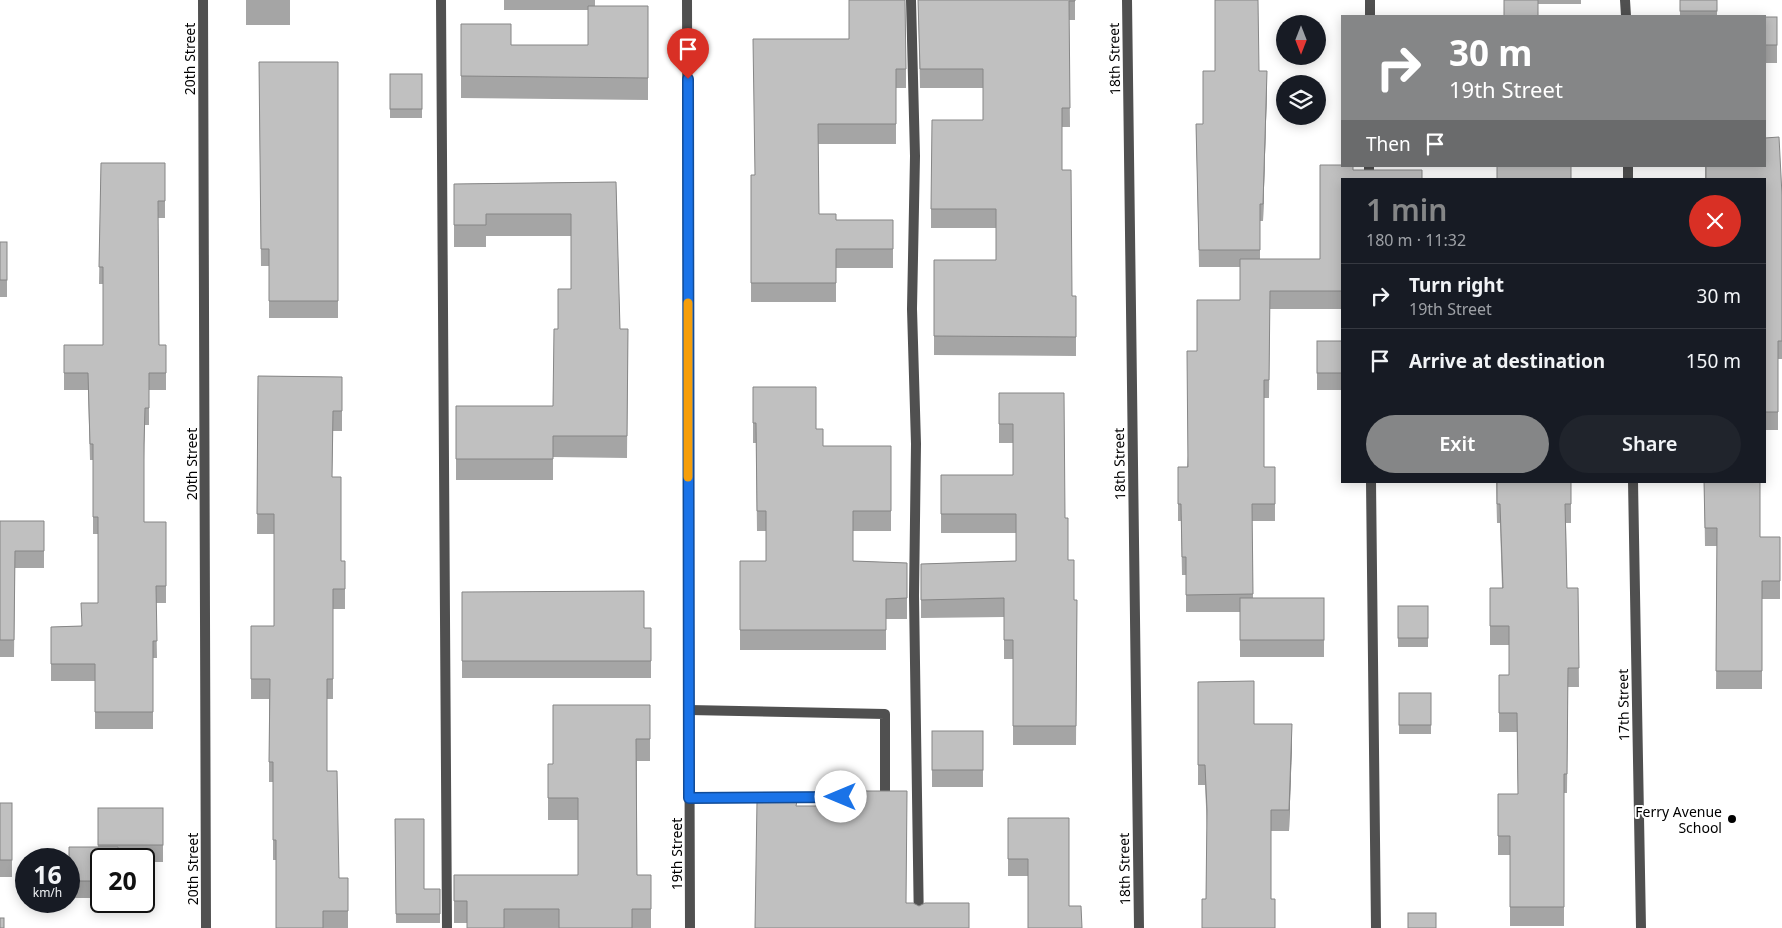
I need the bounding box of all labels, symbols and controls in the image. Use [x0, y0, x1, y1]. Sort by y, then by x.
north arrow [1276, 15, 1326, 65]
map controls [1276, 15, 1326, 125]
street label: 20th Street [180, 23, 199, 95]
street label: 18th Street [1104, 23, 1124, 95]
pin [667, 28, 709, 79]
text: 30 m [1449, 29, 1532, 76]
icon: arrive [674, 35, 702, 63]
icon: right [1366, 35, 1431, 100]
text: 19th Street [1449, 74, 1563, 104]
button: layers [1276, 75, 1326, 125]
icon: arrive [1421, 130, 1449, 158]
text: Then [1366, 131, 1411, 157]
text: 1 min [1366, 189, 1447, 230]
button: close [1689, 195, 1741, 247]
text: 180 m · 11:32 [1366, 229, 1466, 251]
text: Turn right [1409, 272, 1504, 298]
icon: right [1366, 282, 1394, 310]
text: 30 m [1697, 283, 1741, 309]
text: 19th Street [1409, 298, 1492, 320]
icon: arrive [1366, 347, 1394, 375]
text: Arrive at destination [1409, 348, 1605, 374]
text: 150 m [1686, 348, 1741, 374]
button: Exit [1366, 415, 1549, 473]
button: Share [1559, 415, 1741, 473]
street label: 20th Street [182, 428, 201, 500]
street label: 18th Street [1109, 428, 1129, 500]
street label: 17th Street [1613, 669, 1633, 741]
position arrow [814, 770, 866, 822]
place label: Ferry Avenue School [1635, 802, 1722, 837]
marker: Ferry Avenue School [1726, 813, 1738, 825]
street label: 19th Street [667, 818, 686, 890]
street label: 20th Street [183, 833, 202, 905]
street label: 18th Street [1114, 833, 1134, 905]
speed limit sign: 20 [90, 848, 155, 913]
text: 16 [33, 857, 62, 891]
text: km/h [33, 884, 62, 901]

